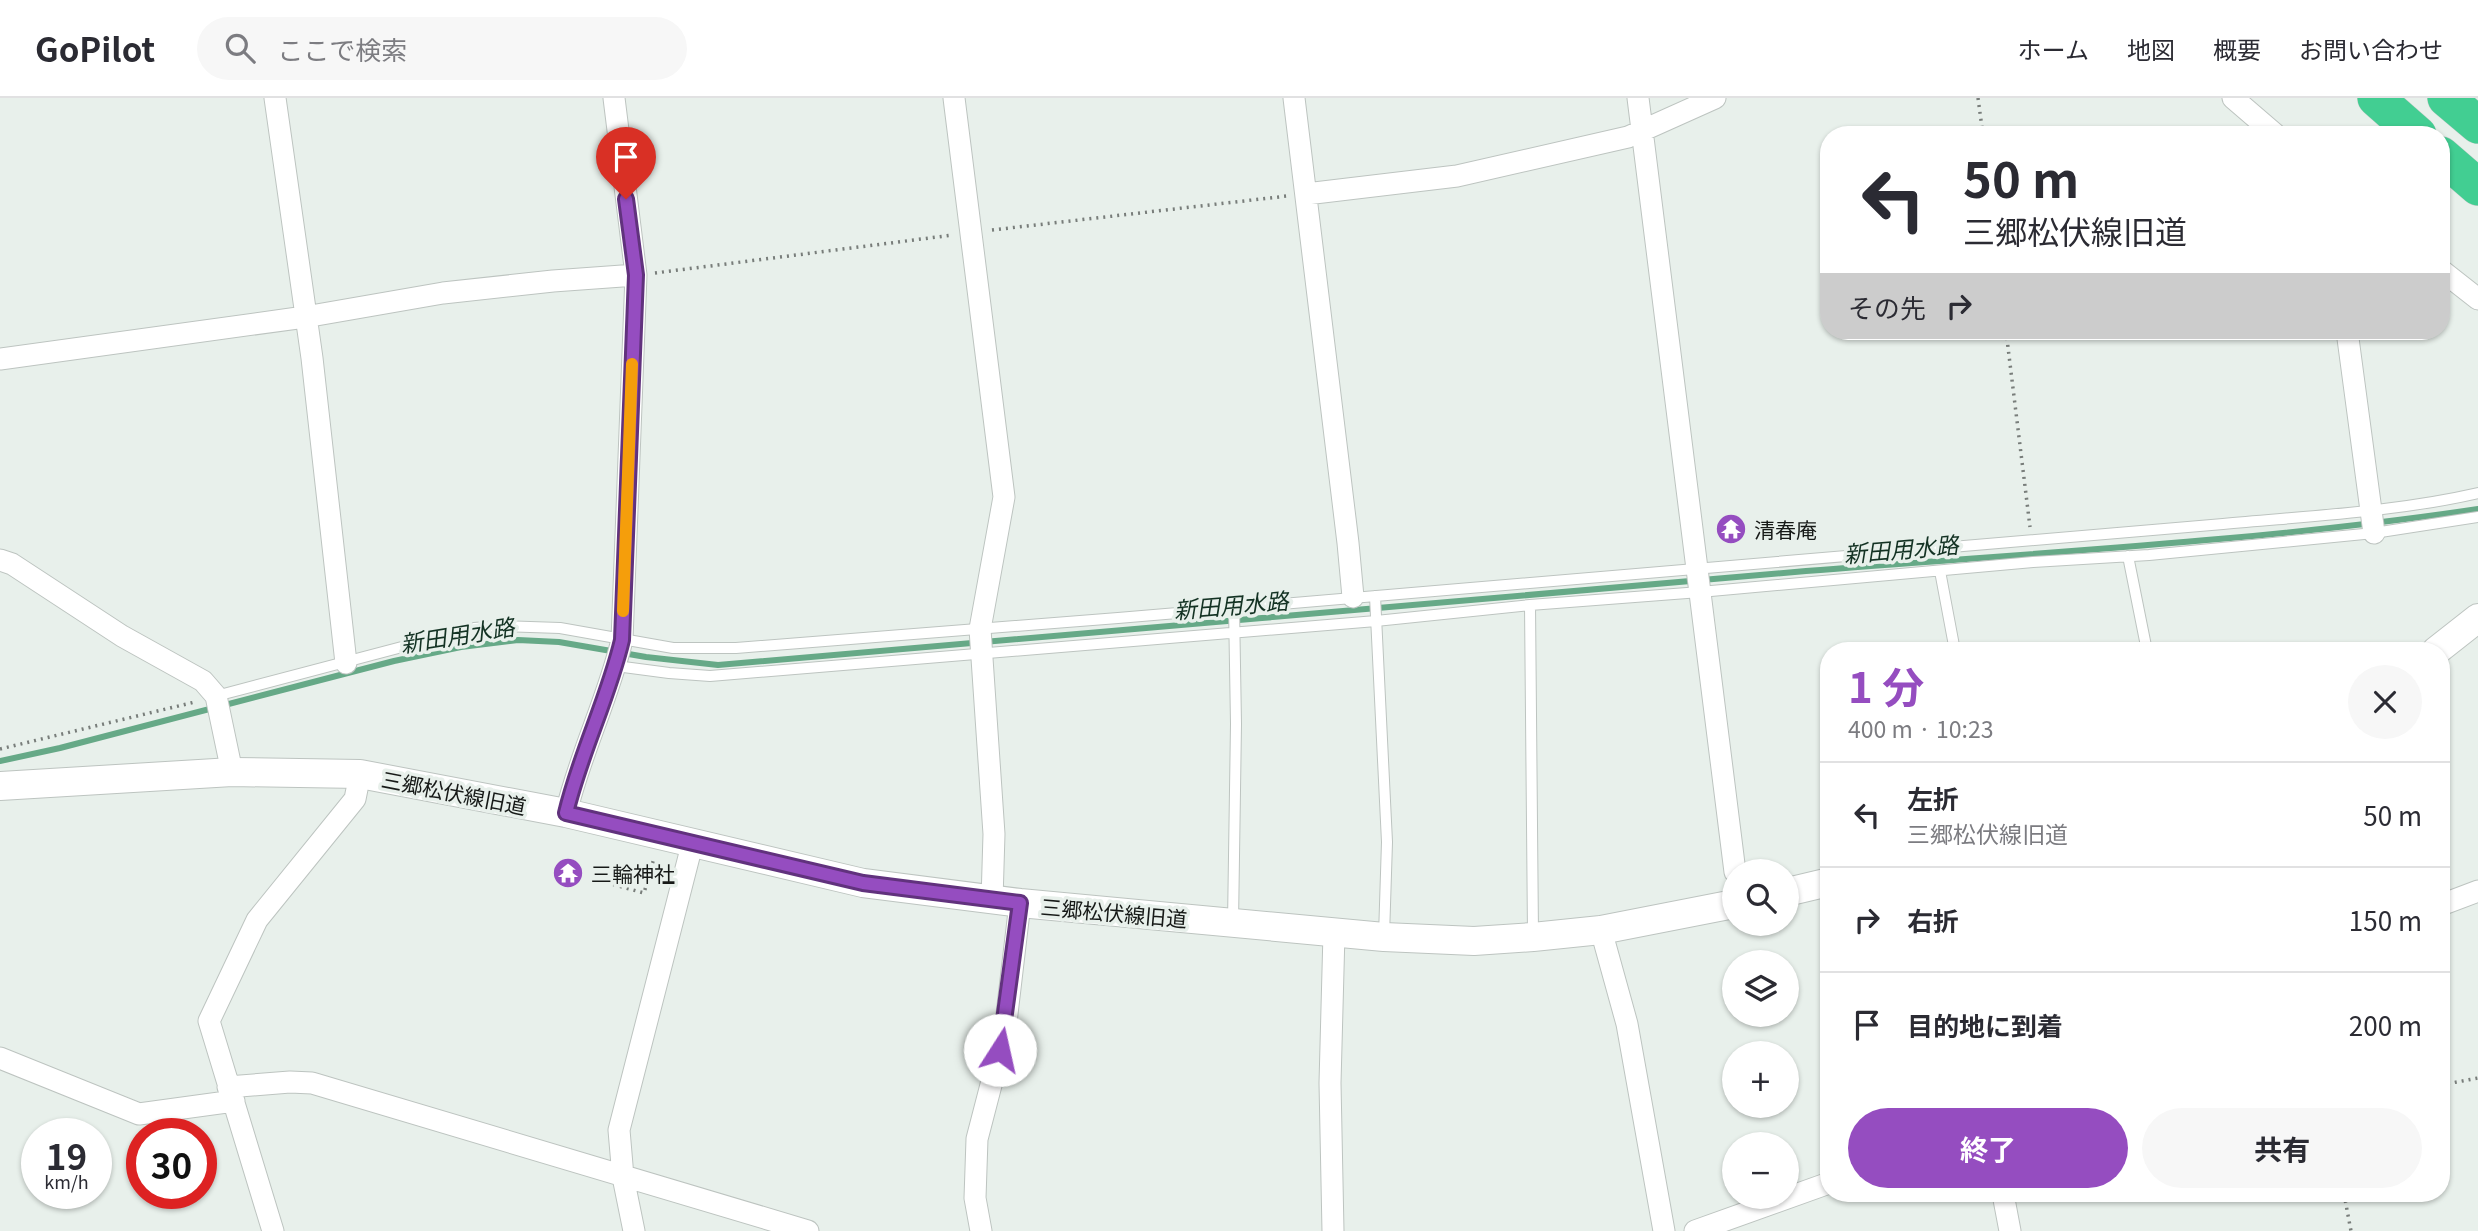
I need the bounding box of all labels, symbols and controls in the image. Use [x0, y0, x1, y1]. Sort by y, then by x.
search box [197, 17, 687, 80]
text: GoPilot [35, 24, 155, 72]
icon: search [221, 29, 259, 67]
text: ここで検索 [277, 30, 407, 67]
text: ホーム [2018, 31, 2089, 66]
text: 地図 [2127, 31, 2175, 66]
text: 概要 [2213, 31, 2261, 66]
text: お問い合わせ [2299, 31, 2443, 66]
pin [596, 127, 656, 199]
icon: arrive [607, 138, 645, 176]
text: 50 m [1963, 141, 2079, 212]
icon: left [1848, 154, 1939, 245]
text: 三郷松伏線旧道 [1963, 207, 2187, 253]
icon: right [1940, 287, 1978, 325]
text: その先 [1848, 288, 1926, 325]
temple icon: 清春庵 [1714, 512, 1748, 546]
place label: 清春庵 [1754, 514, 1817, 544]
water label: 新田用水路 [1842, 526, 1962, 570]
water label: 新田用水路 [1172, 582, 1292, 626]
water label: 新田用水路 [398, 608, 518, 660]
text: 1 分 [1848, 654, 1924, 715]
button: close [2348, 665, 2422, 739]
text: 400 m · 10:23 [1848, 711, 1993, 745]
street label: 三郷松伏線旧道 [379, 763, 529, 821]
text: 左折 [1907, 779, 1959, 816]
icon: left [1848, 796, 1886, 834]
text: 50 m [2363, 796, 2422, 833]
text: 三郷松伏線旧道 [1907, 816, 2068, 850]
temple icon: 三輪神社 [551, 856, 585, 890]
place label: 三輪神社 [591, 858, 675, 888]
map controls [1722, 859, 1799, 1209]
button: search [1722, 859, 1799, 936]
street label: 三郷松伏線旧道 [1039, 891, 1189, 933]
icon: right [1848, 901, 1886, 939]
text: 右折 [1907, 901, 1959, 938]
text: 150 m [2349, 901, 2422, 938]
button: layers [1722, 950, 1799, 1027]
icon: arrive [1848, 1006, 1886, 1044]
text: 目的地に到着 [1907, 1006, 2063, 1043]
text: 200 m [2349, 1006, 2422, 1043]
position arrow [963, 1013, 1037, 1087]
button: + [1722, 1041, 1799, 1118]
button: 終了 [1848, 1108, 2128, 1188]
button: 共有 [2142, 1108, 2422, 1188]
speed limit sign: 30 [126, 1118, 217, 1209]
text: 19 [46, 1129, 87, 1180]
button: − [1722, 1132, 1799, 1209]
text: km/h [44, 1168, 89, 1194]

